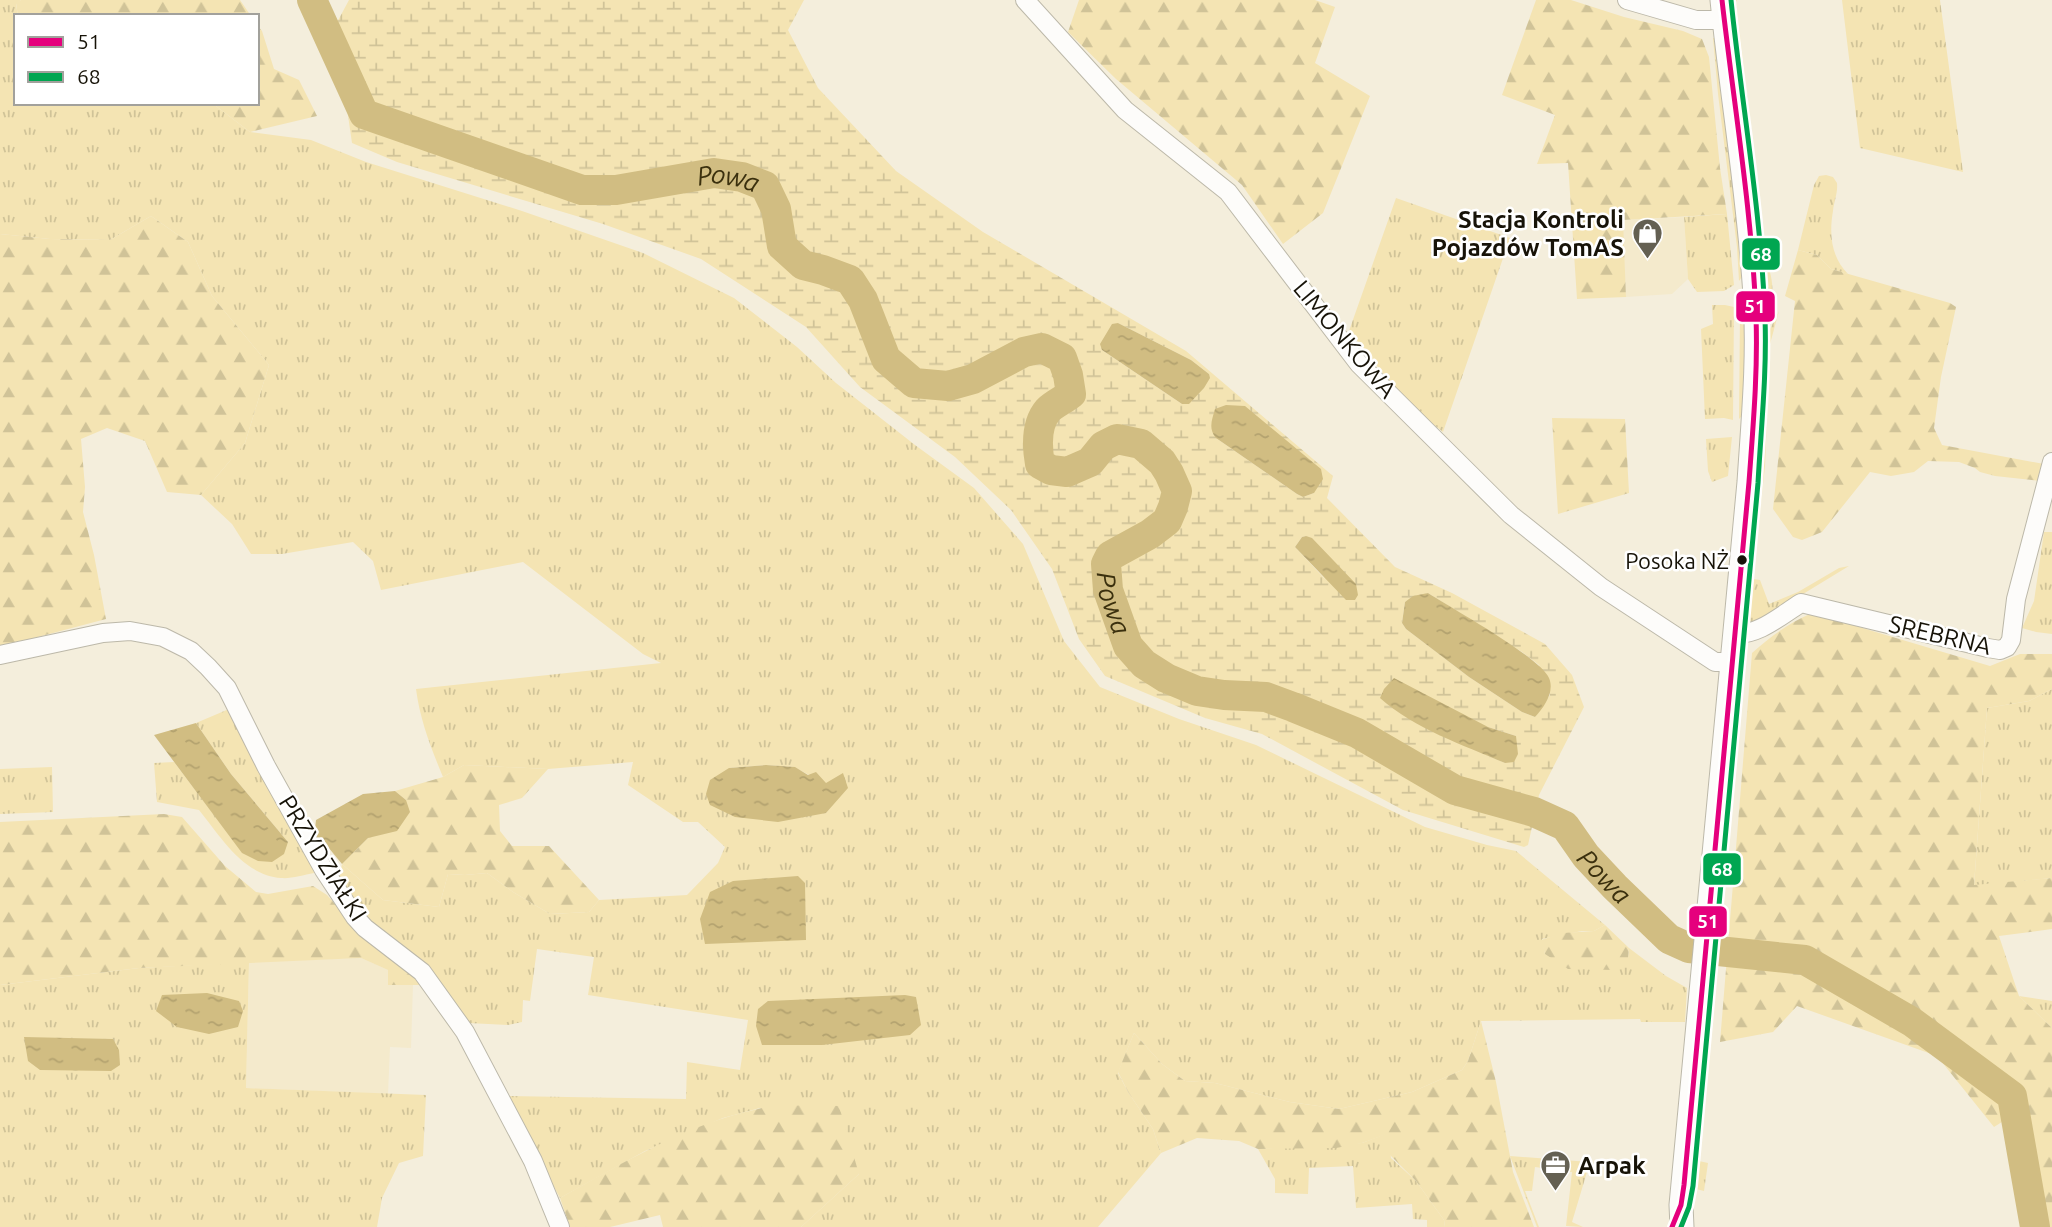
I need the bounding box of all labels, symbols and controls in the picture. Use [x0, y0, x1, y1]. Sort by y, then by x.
legend [14, 14, 259, 105]
text: 51 [77, 29, 101, 53]
text: 68 [77, 64, 101, 88]
water label: Powa [694, 158, 764, 197]
place label: Stacja Kontroli Pojazdów TomAS [1432, 206, 1624, 261]
shop icon: Stacja Kontroli Pojazdów TomAS [1630, 216, 1664, 260]
line badge: 68 [1741, 237, 1781, 271]
text: 68 [1750, 243, 1772, 265]
street label: LIMONKOWA [1288, 275, 1402, 404]
line badge: 51 [1735, 290, 1776, 323]
text: 51 [1744, 295, 1766, 317]
place label: Posoka NŻ [1625, 548, 1729, 573]
marker: Posoka NŻ [1735, 553, 1749, 567]
water label: Powa [1092, 571, 1137, 638]
street label: SREBRNA [1886, 610, 1994, 660]
street label: PRZYDZIAŁKI [274, 790, 372, 926]
water label: Powa [1572, 843, 1637, 909]
line badge: 68 [1702, 852, 1742, 886]
text: 68 [1711, 858, 1733, 880]
line badge: 51 [1688, 905, 1728, 938]
text: 51 [1697, 910, 1719, 932]
office icon: Arpak [1538, 1148, 1572, 1192]
place label: Arpak [1578, 1152, 1646, 1179]

